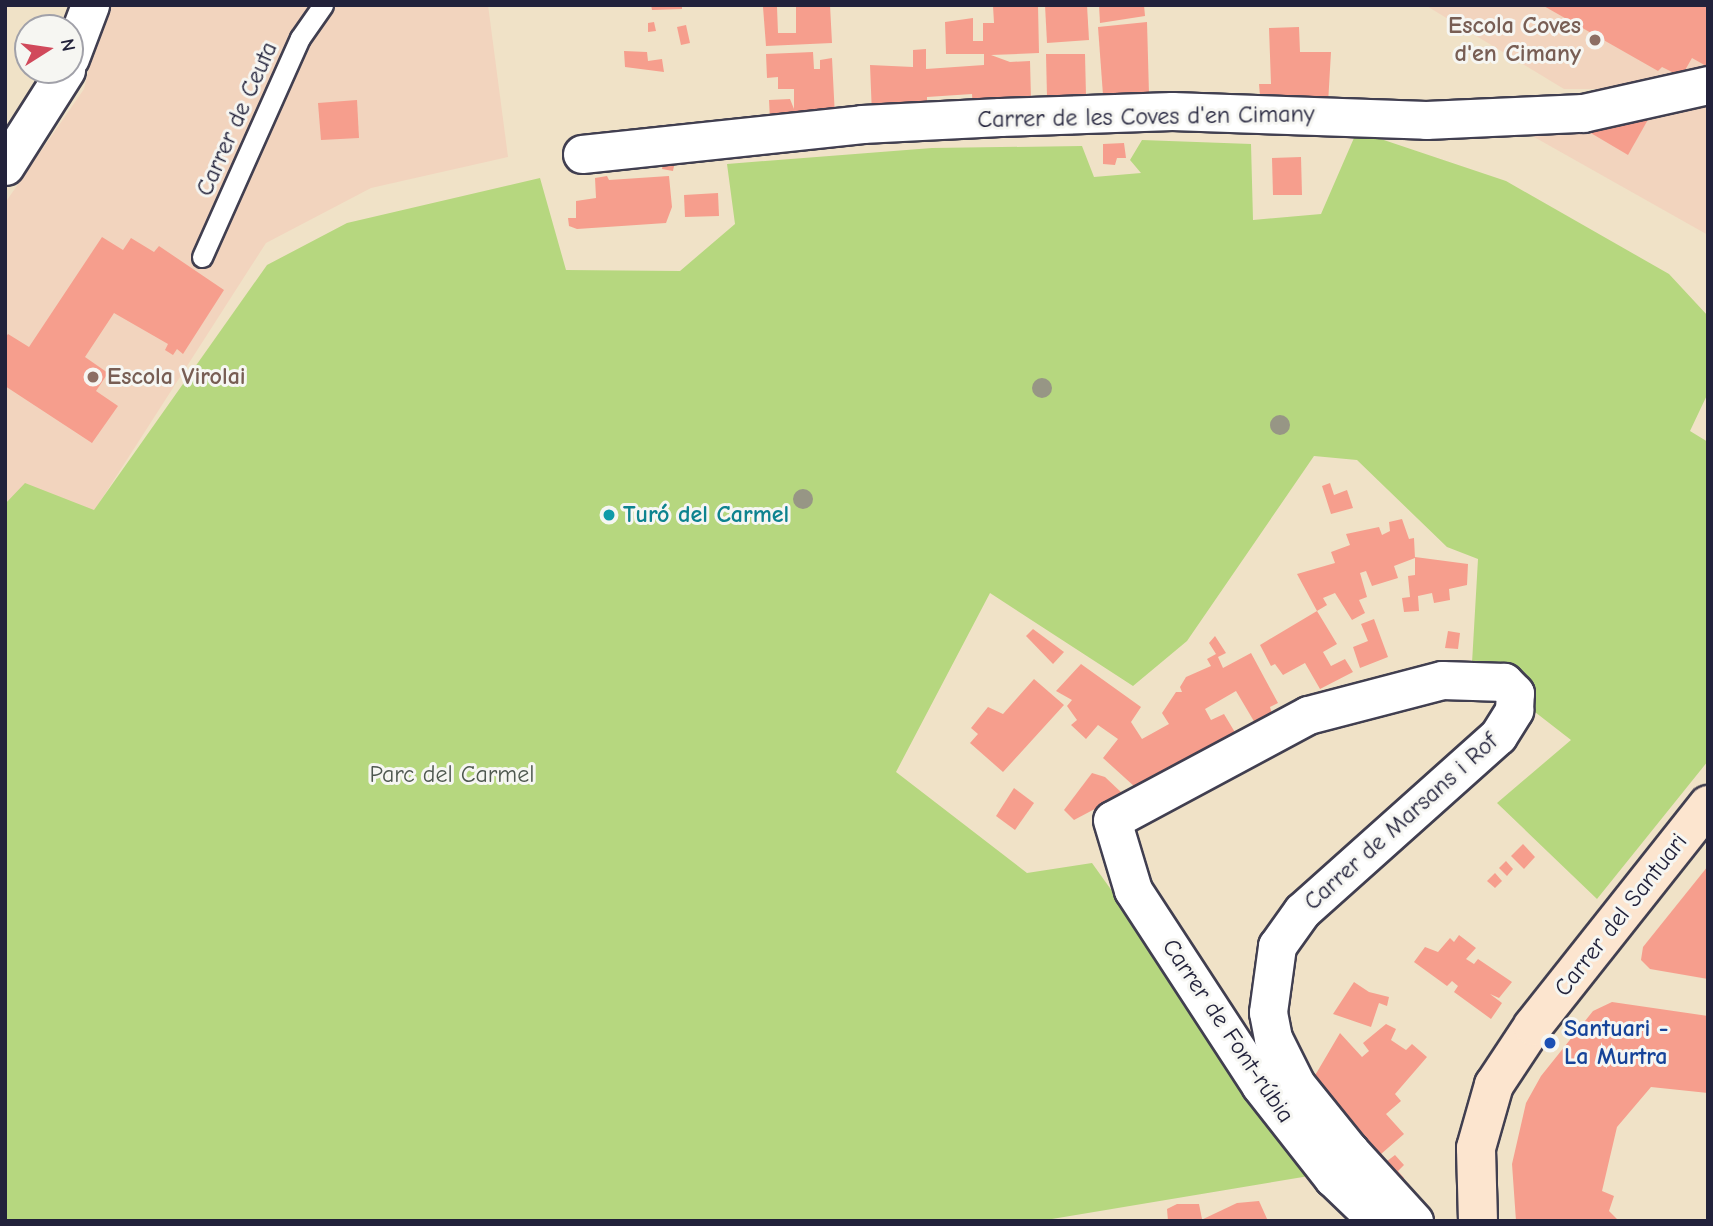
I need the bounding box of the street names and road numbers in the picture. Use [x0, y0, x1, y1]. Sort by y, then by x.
street label: Carrer de Ceuta [190, 37, 284, 201]
street label: Carrer de les Coves d'en Cimany [977, 100, 1315, 134]
street label: Carrer de Marsans i Rof [1298, 728, 1504, 916]
street label: Carrer del Santuari [1548, 828, 1694, 1002]
street label: Carrer de Font-rúbia [1156, 934, 1300, 1128]

